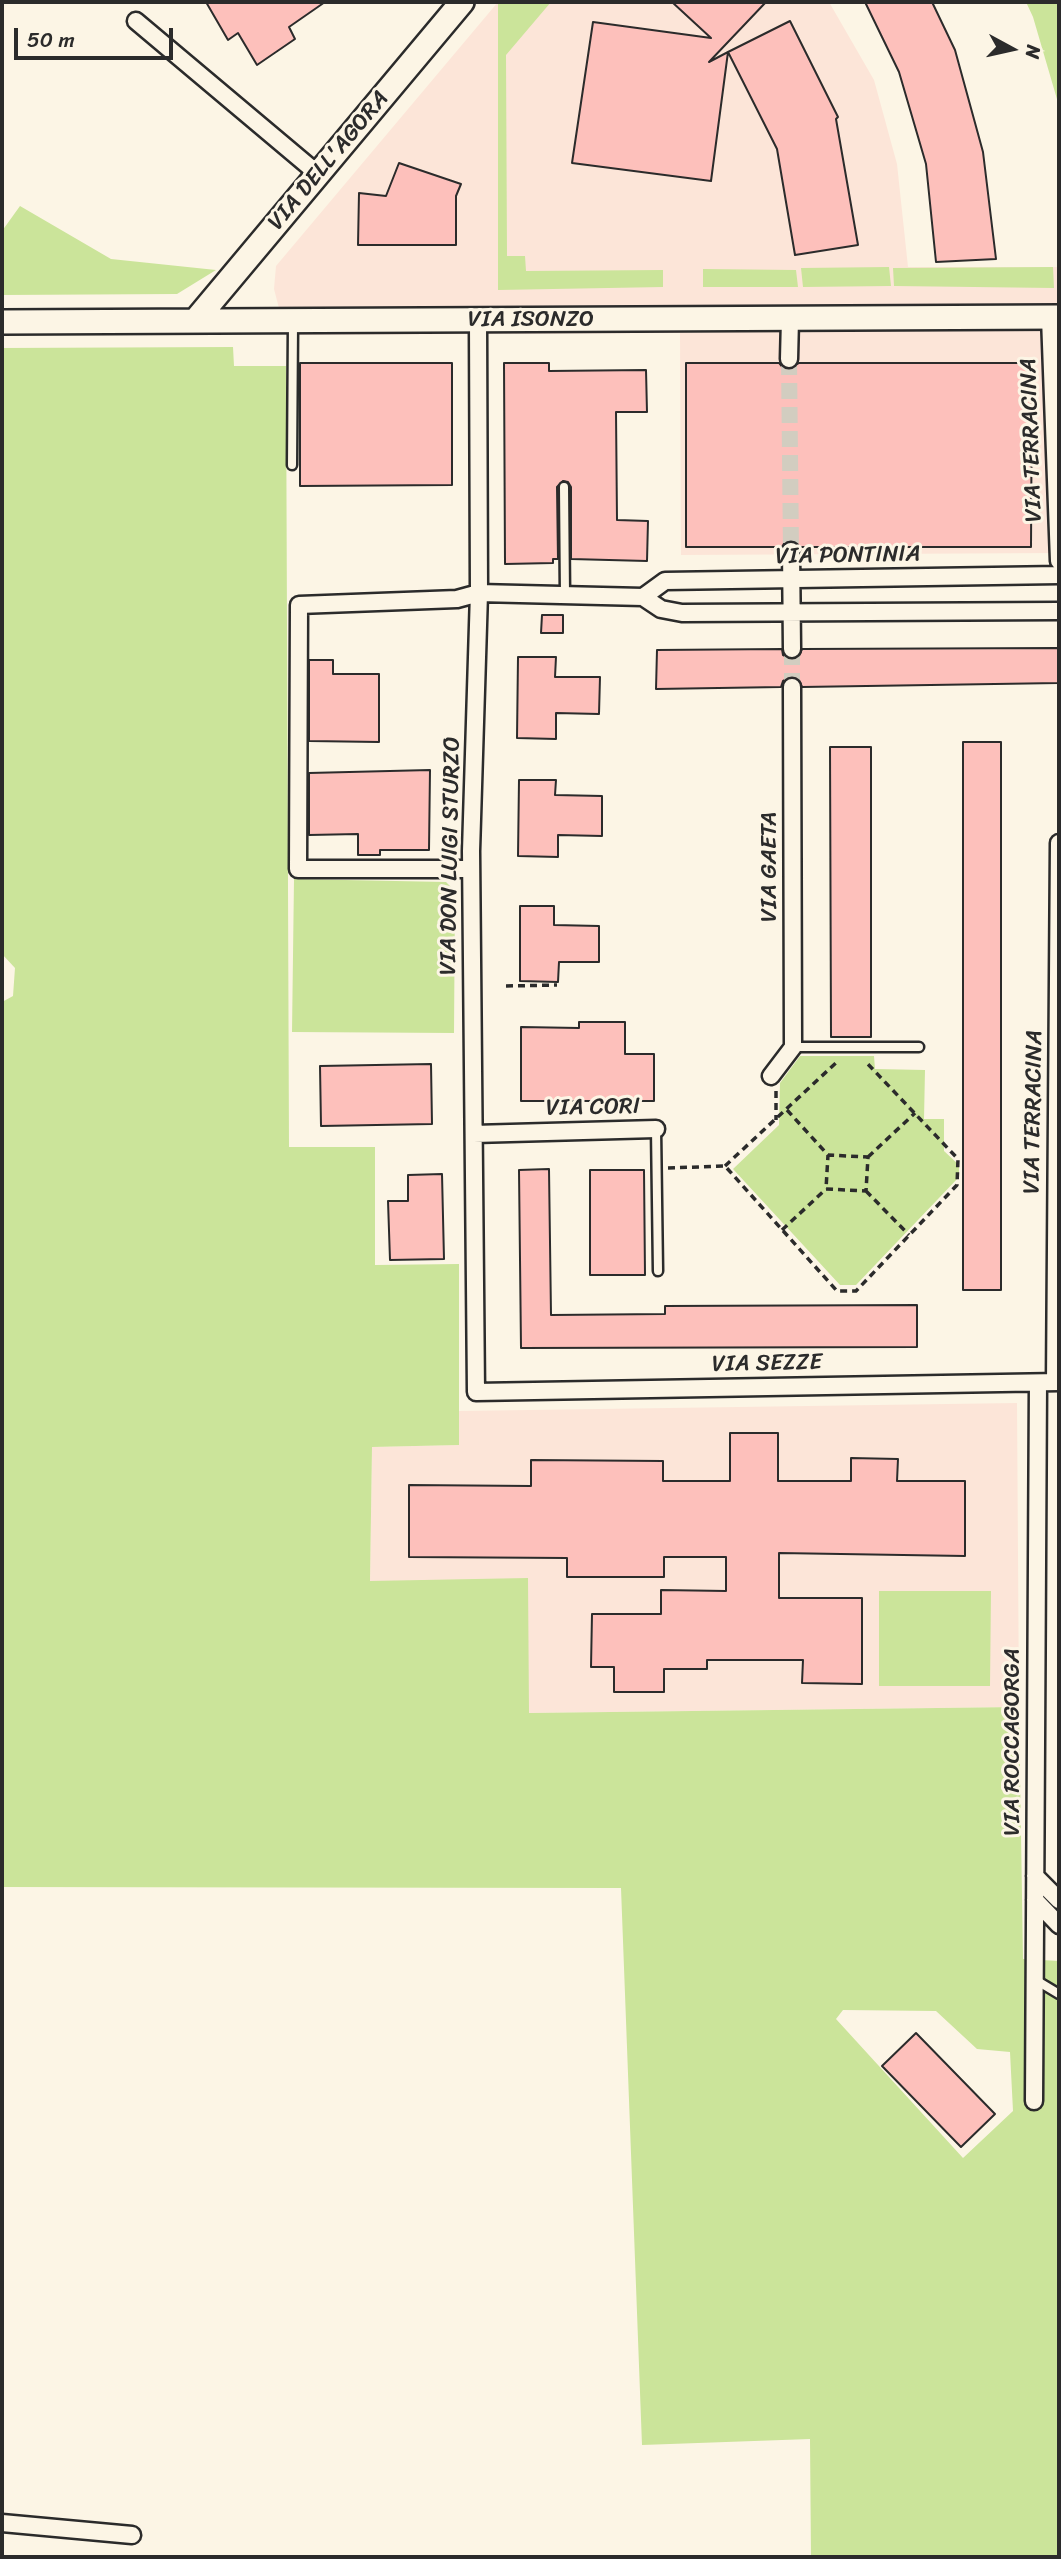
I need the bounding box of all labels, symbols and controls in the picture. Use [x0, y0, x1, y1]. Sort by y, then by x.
scale bar [18, 14, 177, 58]
north arrow [977, 14, 1047, 84]
text: 50 m [27, 21, 75, 59]
text: N [1016, 43, 1051, 61]
street label: VIA DELL'AGORA [263, 86, 395, 236]
street label: VIA ISONZO [468, 306, 594, 334]
street label: VIA TERRACINA [1015, 357, 1049, 523]
street label: VIA PONTINIA [775, 541, 921, 571]
street label: VIA DON LUIGI STURZO [435, 736, 467, 976]
street label: VIA GAETA [756, 812, 784, 922]
street label: VIA TERRACINA [1019, 1029, 1049, 1195]
street label: VIA CORI [546, 1093, 640, 1123]
street label: VIA SEZZE [712, 1349, 822, 1379]
street label: VIA ROCCAGORGA [999, 1648, 1027, 1836]

